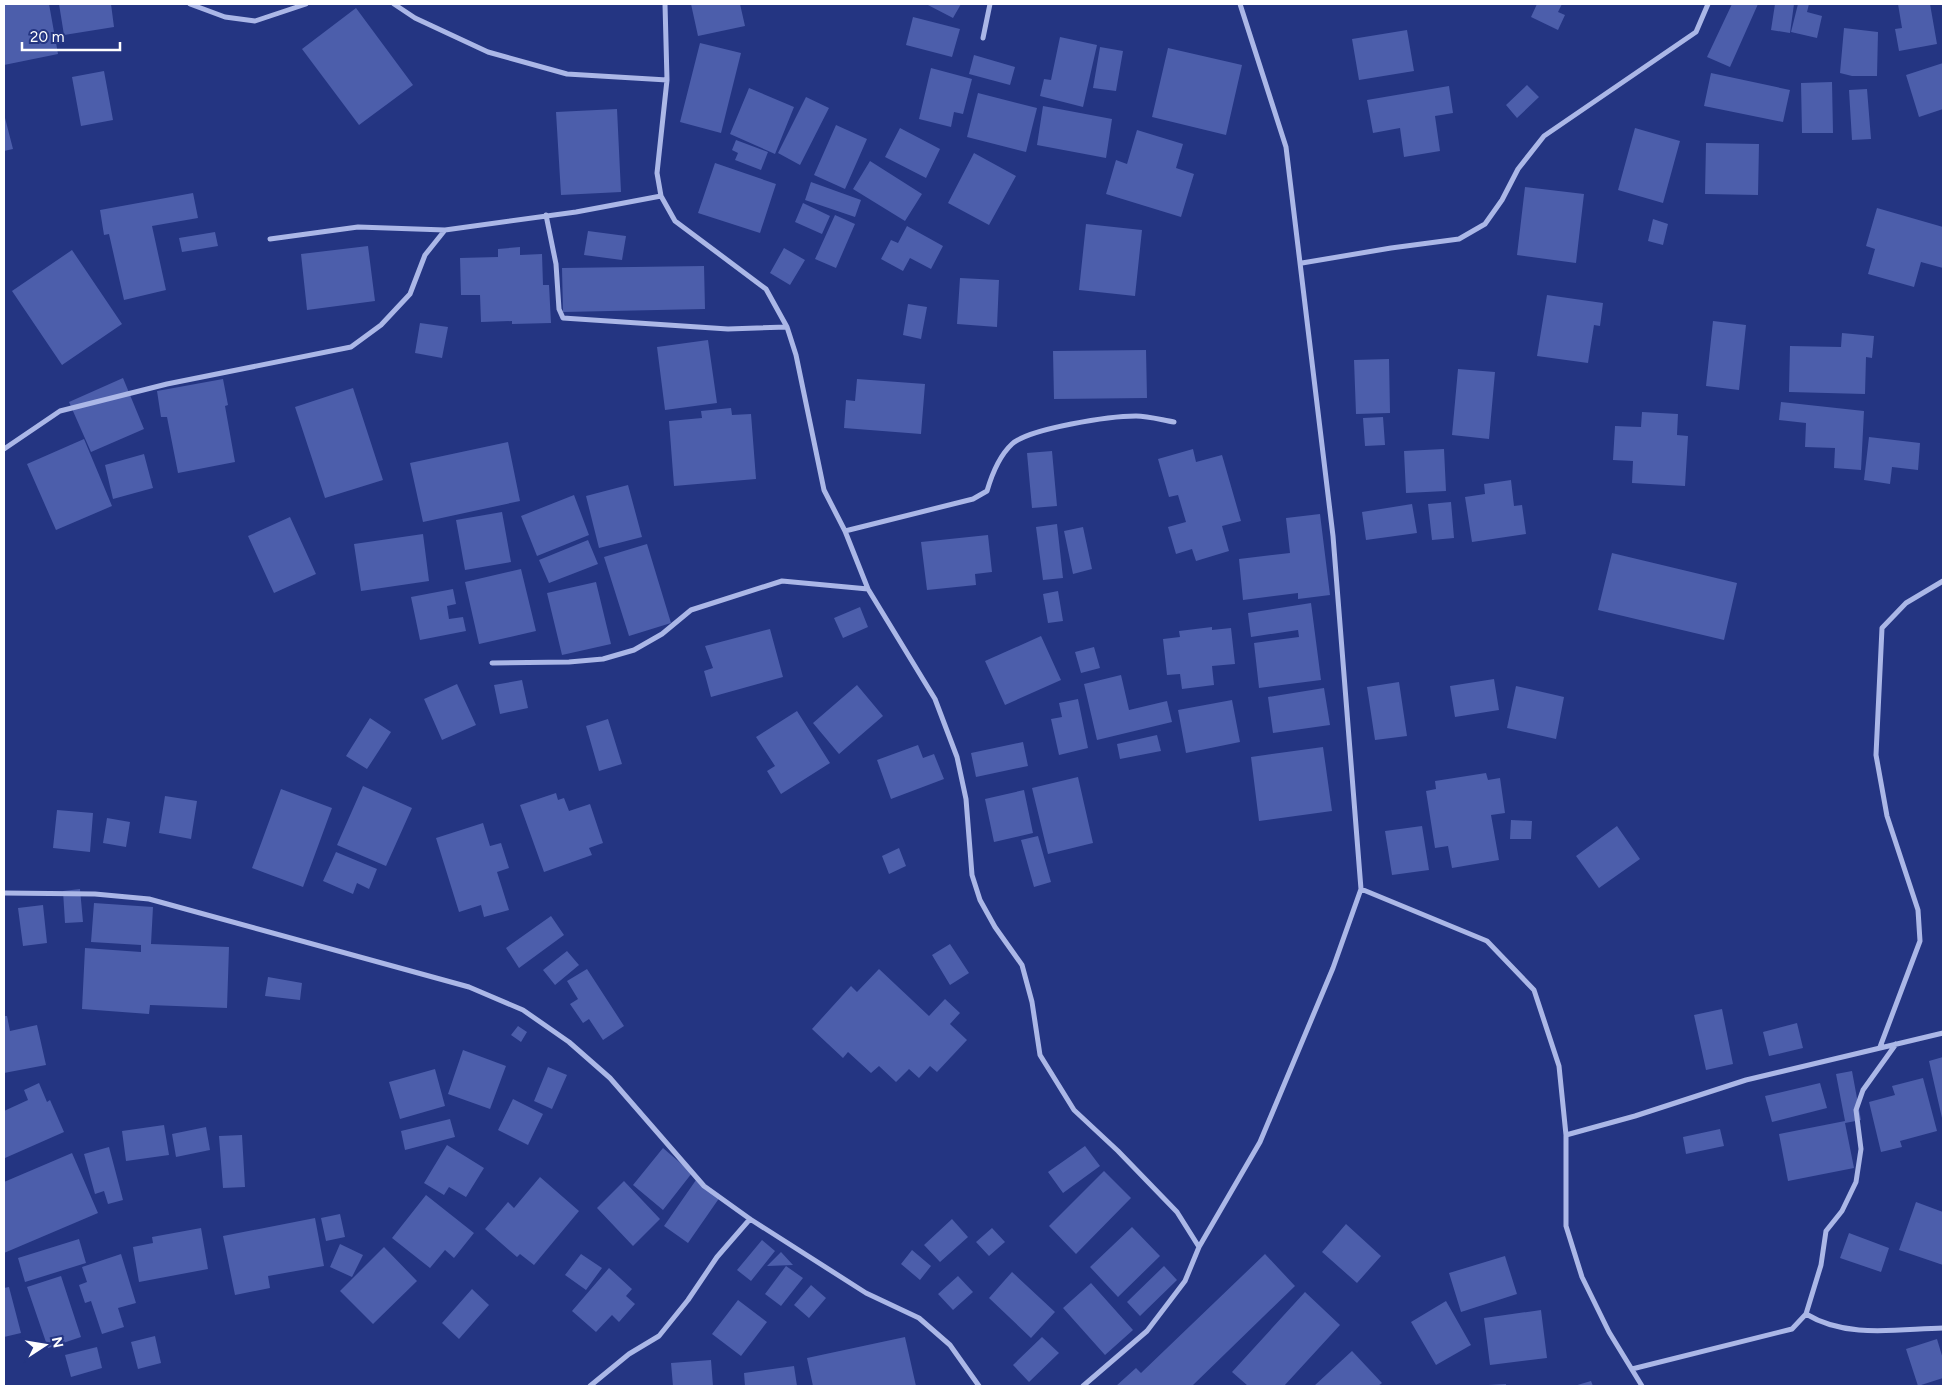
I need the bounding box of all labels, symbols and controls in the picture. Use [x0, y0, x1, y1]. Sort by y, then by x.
scale bar [22, 20, 120, 52]
text: 20 m [30, 28, 64, 46]
north arrow [20, 1320, 70, 1370]
text: N [48, 1335, 67, 1349]

